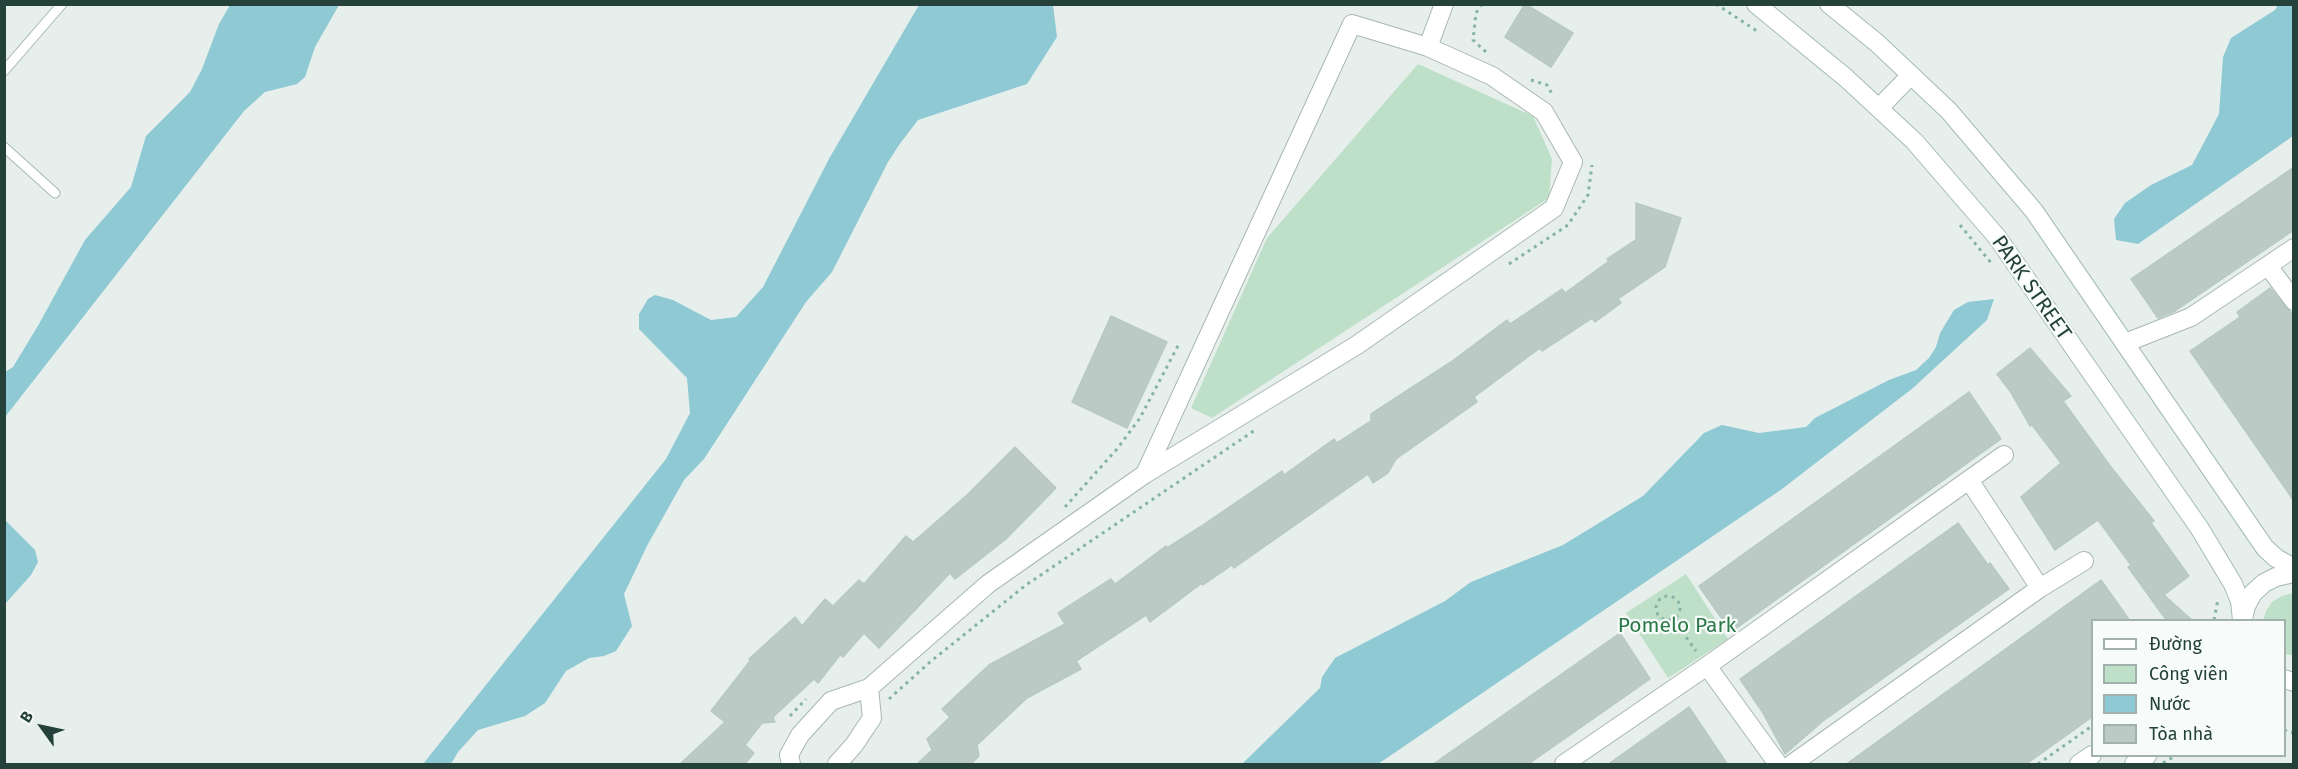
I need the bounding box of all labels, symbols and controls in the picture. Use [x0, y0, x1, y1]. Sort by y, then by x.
street label: PARK STREET [1986, 231, 2076, 345]
park label: Pomelo Park [1618, 613, 1736, 639]
legend [2091, 619, 2286, 757]
text: Đường [2149, 633, 2202, 655]
text: Công viên [2149, 663, 2228, 685]
text: Nước [2149, 693, 2191, 715]
north arrow [12, 697, 72, 757]
text: B [16, 708, 37, 726]
text: Tòa nhà [2149, 723, 2213, 745]

